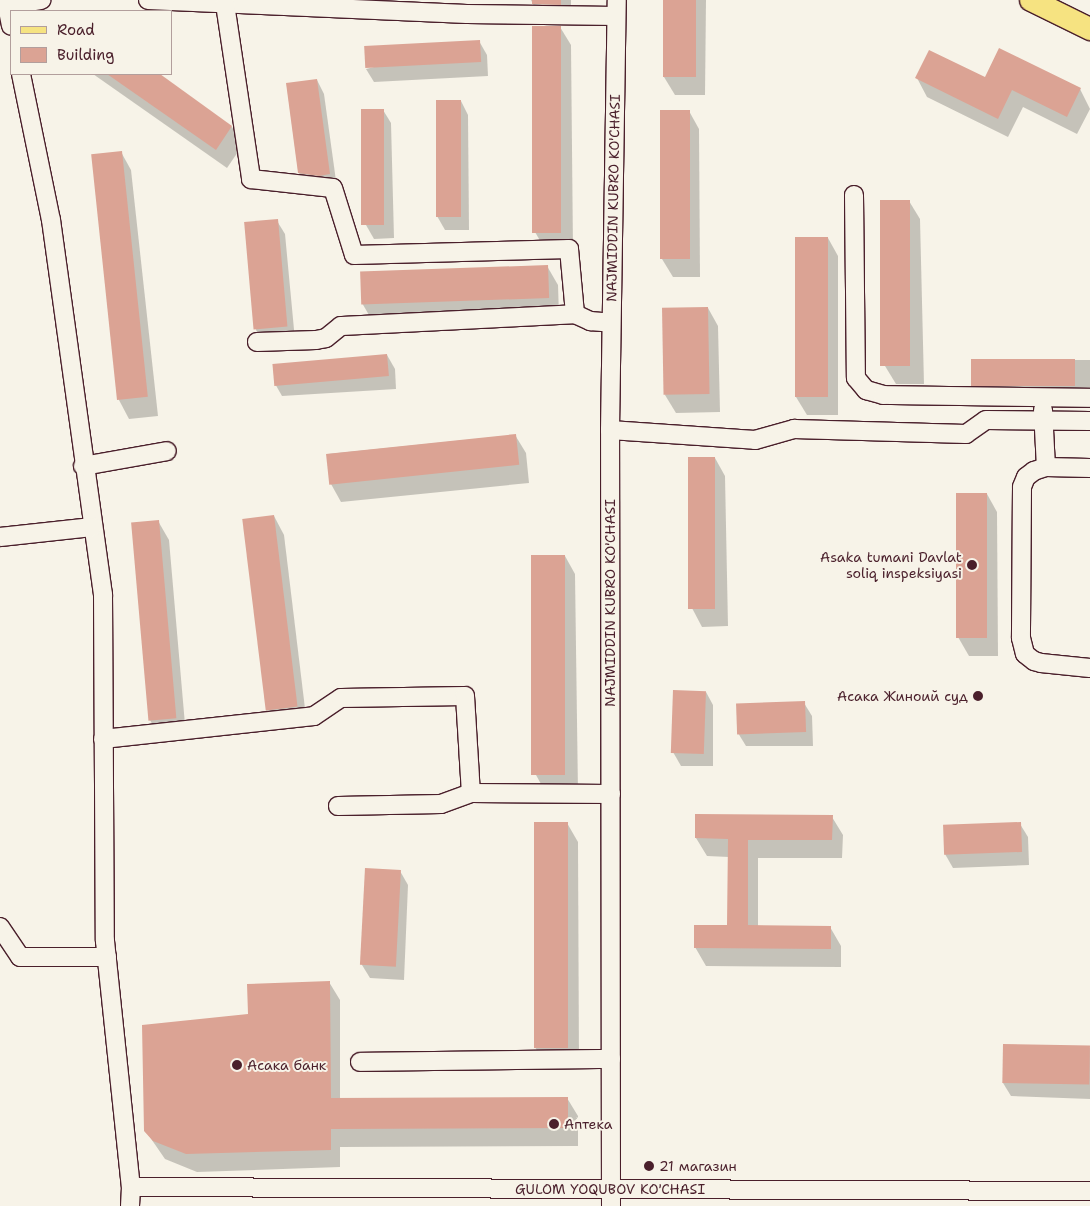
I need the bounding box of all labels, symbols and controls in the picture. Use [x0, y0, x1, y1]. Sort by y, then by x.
legend [10, 10, 172, 75]
text: Road [57, 20, 95, 40]
text: Building [57, 45, 114, 65]
street label: NAJMIDDIN KUBRO KO'CHASI [603, 94, 623, 302]
street label: NAJMIDDIN KUBRO KO'CHASI [602, 499, 618, 707]
place label: Asaka tumani Davlat soliq inspeksiyasi [820, 549, 962, 582]
marker: Asaka tumani Davlat soliq inspeksiyasi [966, 559, 978, 571]
place label: Асака Жиноий суд [837, 688, 968, 704]
marker: Асака Жиноий суд [972, 690, 984, 702]
place label: Асака банк [247, 1057, 326, 1073]
marker: Асака банк [231, 1059, 243, 1071]
place label: Аптека [564, 1116, 612, 1132]
marker: Аптека [548, 1118, 560, 1130]
place label: 21 магазин [659, 1158, 737, 1174]
marker: 21 магазин [643, 1160, 655, 1172]
street label: GULOM YOQUBOV KO'CHASI [515, 1181, 705, 1197]

